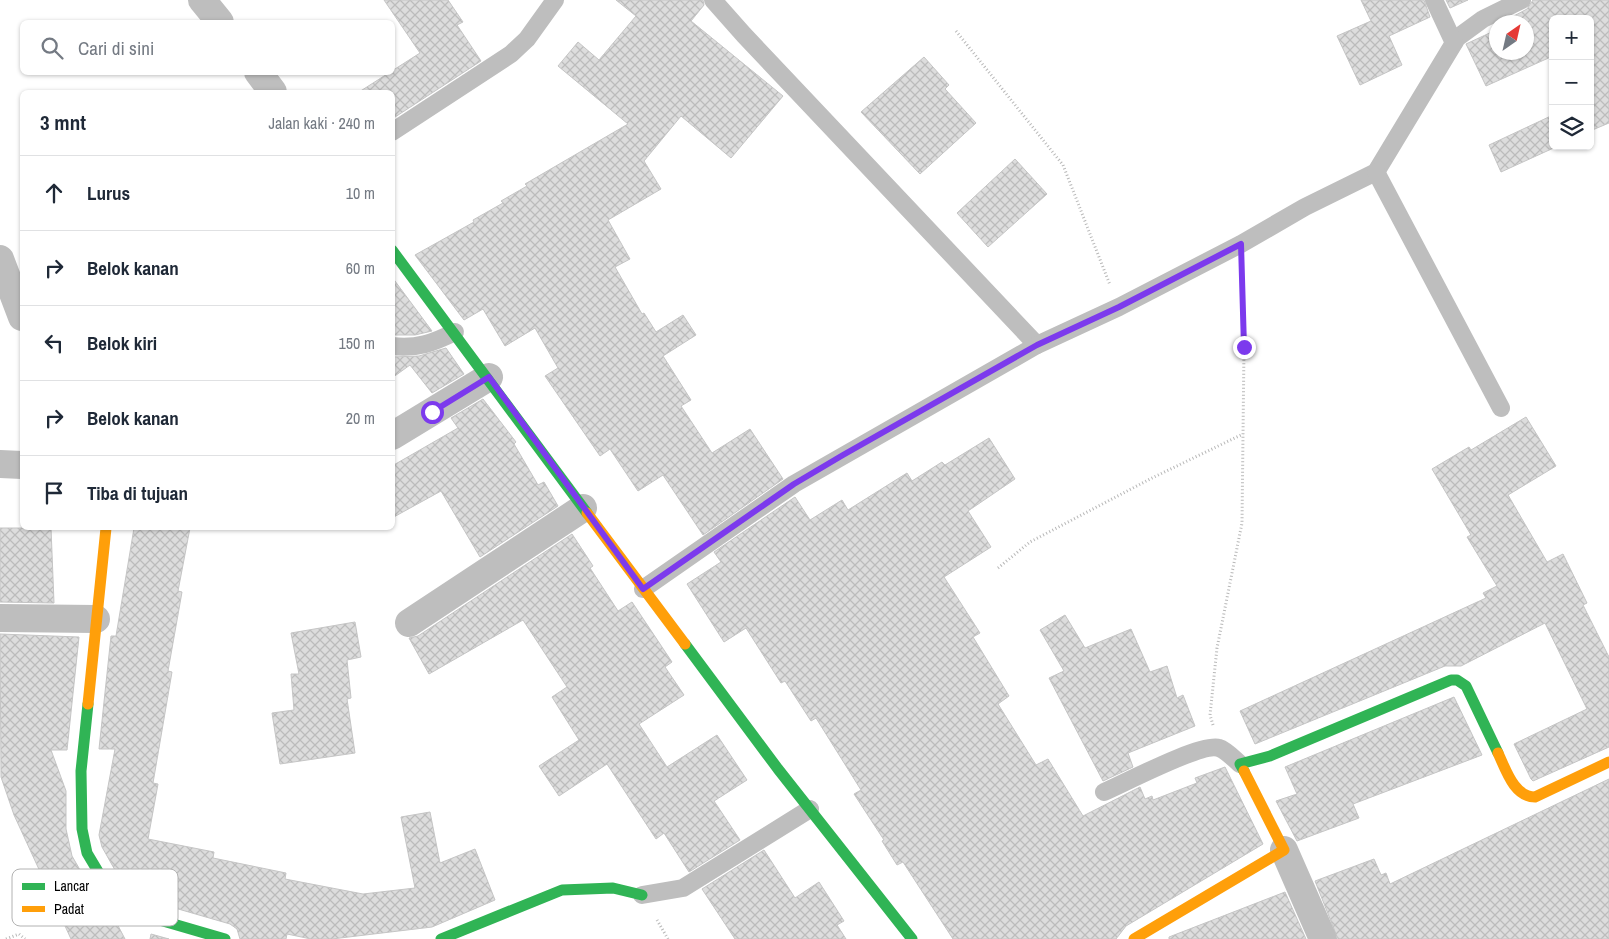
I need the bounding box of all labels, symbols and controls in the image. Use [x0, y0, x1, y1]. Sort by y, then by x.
north arrow [1489, 15, 1534, 60]
map controls [1549, 15, 1594, 150]
button: + [1549, 15, 1594, 60]
search box [20, 20, 395, 75]
icon: search [38, 34, 66, 62]
text: Cari di sini [78, 35, 154, 61]
button: − [1549, 60, 1594, 105]
button: layers [1549, 105, 1594, 150]
text: 3 mnt [40, 108, 86, 137]
text: Jalan kaki · 240 m [269, 112, 375, 134]
icon: ahead [40, 179, 68, 207]
text: Lurus [87, 180, 130, 206]
text: 10 m [346, 182, 375, 204]
icon: right [40, 254, 68, 282]
text: Belok kanan [87, 255, 179, 281]
text: 60 m [346, 257, 375, 279]
icon: left [40, 329, 68, 357]
text: Belok kiri [87, 330, 157, 356]
text: 150 m [339, 332, 375, 354]
route end [1233, 336, 1256, 359]
route start [421, 401, 444, 424]
icon: right [40, 404, 68, 432]
text: Belok kanan [87, 405, 179, 431]
text: 20 m [346, 407, 375, 429]
icon: arrive [40, 479, 68, 507]
text: Tiba di tujuan [87, 480, 188, 506]
legend [12, 869, 178, 926]
text: Lancar [54, 877, 89, 895]
text: Padat [54, 900, 84, 918]

